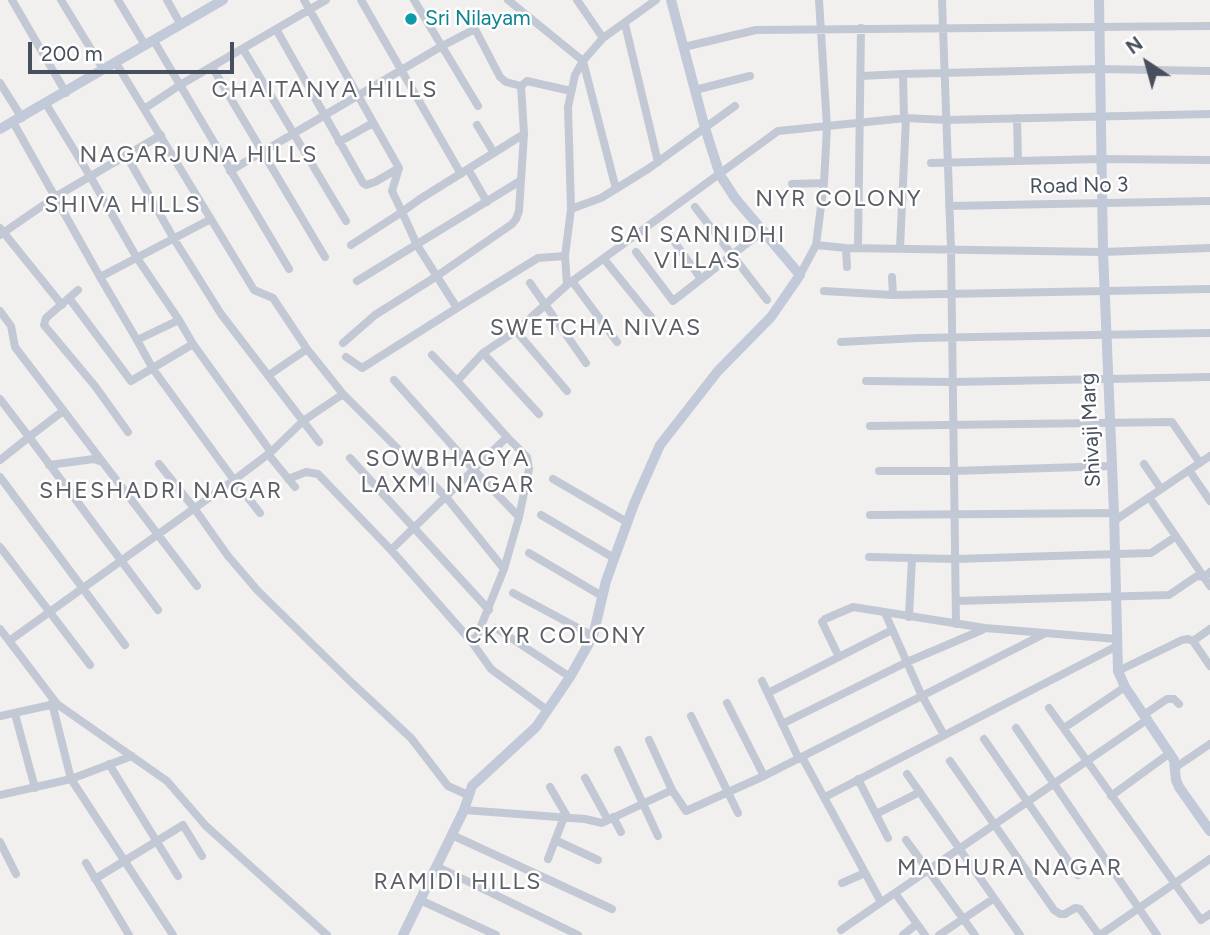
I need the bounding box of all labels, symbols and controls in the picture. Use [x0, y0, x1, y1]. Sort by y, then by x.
place label: Sri Nilayam [425, 6, 531, 32]
marker: Sri Nilayam [403, 11, 419, 27]
scale bar [32, 28, 238, 72]
north arrow [1112, 28, 1182, 98]
text: N [1122, 32, 1147, 59]
text: 200 m [41, 41, 103, 66]
district label: CHAITANYA HILLS [213, 76, 437, 104]
district label: NAGARJUNA HILLS [81, 141, 317, 169]
street label: Road No 3 [1030, 173, 1128, 199]
district label: NYR COLONY [757, 185, 921, 213]
district label: SHIVA HILLS [46, 191, 200, 219]
district label: SAI SANNIDHI VILLAS [611, 221, 785, 275]
district label: SWETCHA NIVAS [491, 314, 701, 342]
street label: Shivaji Marg [1075, 372, 1107, 488]
district label: SOWBHAGYA LAXMI NAGAR [362, 445, 534, 499]
district label: SHESHADRI NAGAR [41, 477, 281, 505]
district label: CKYR COLONY [466, 622, 646, 650]
district label: MADHURA NAGAR [899, 854, 1121, 882]
district label: RAMIDI HILLS [375, 868, 541, 896]

